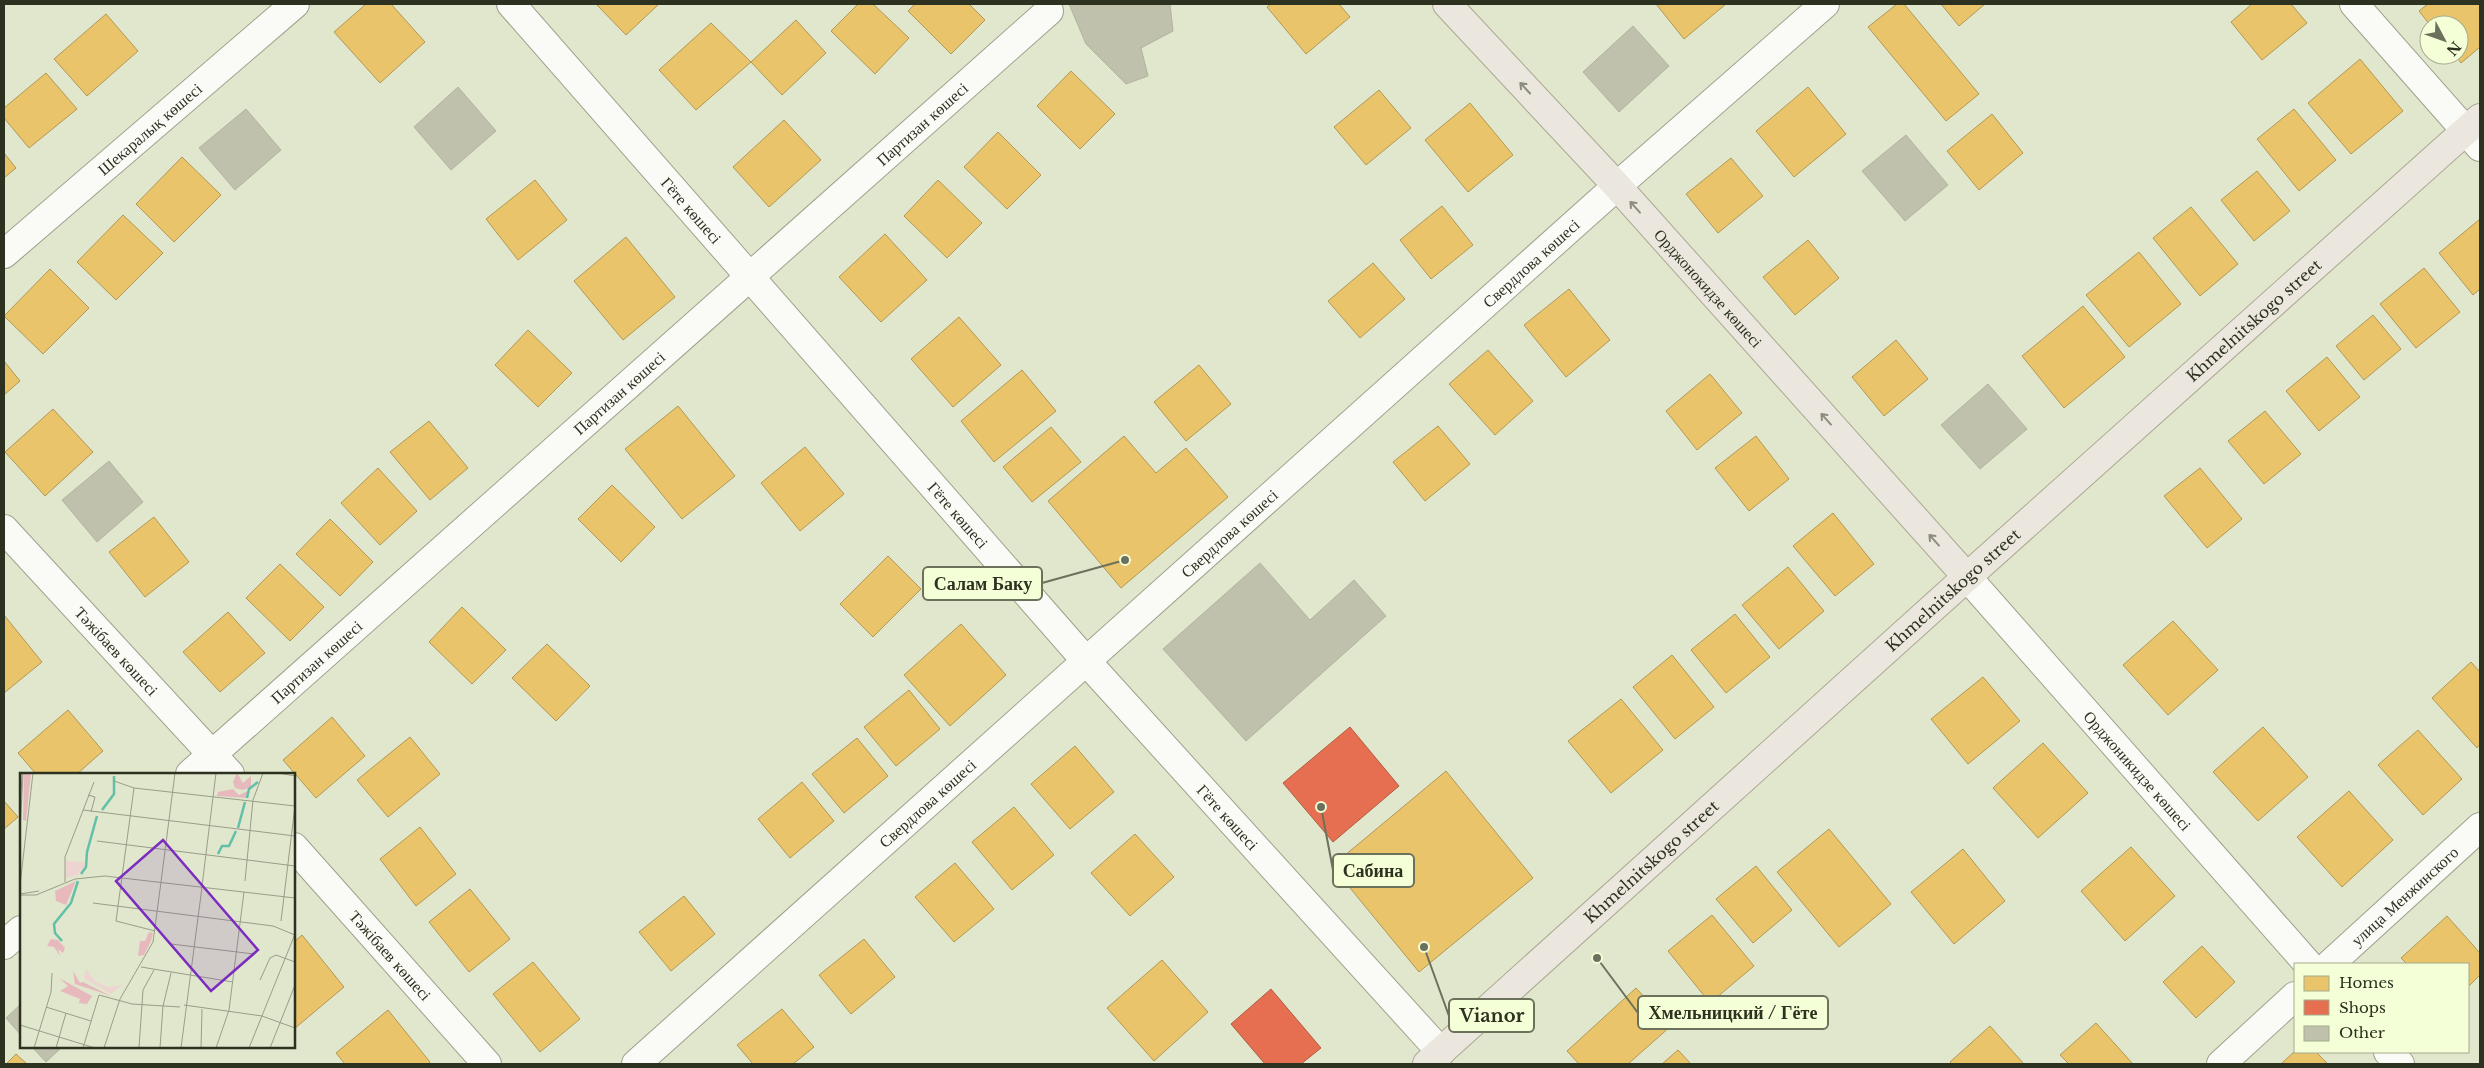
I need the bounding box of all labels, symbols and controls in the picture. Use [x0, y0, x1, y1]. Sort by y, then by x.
north arrow [2419, 15, 2469, 65]
text: N [2443, 38, 2465, 59]
street label: Шекаралық көшесі [93, 78, 206, 179]
street label: Партизан көшесі [872, 78, 972, 170]
one-way arrow [1519, 81, 1531, 94]
street label: Гёте көшесі [657, 173, 726, 248]
one-way arrow [1630, 201, 1641, 214]
street label: Свердлова көшесі [1478, 214, 1584, 312]
street label: Орджонокидзе көшесі [1650, 225, 1767, 352]
street label: Khmelnitskogo street [2182, 255, 2325, 386]
street label: Партизан көшесі [569, 347, 669, 439]
one-way arrow [1820, 413, 1831, 426]
street label: Гёте көшесі [924, 477, 993, 553]
street label: Свердлова көшесі [1176, 484, 1282, 582]
street label: Khmelnitskogo street [1881, 524, 2024, 656]
one-way arrow [1928, 534, 1940, 547]
callout: Салам Баку [923, 567, 1042, 600]
text: Салам Баку [934, 573, 1032, 595]
street label: Тәжібаев көшесі [71, 602, 163, 700]
street label: Партизан көшесі [266, 615, 367, 708]
street label: Орджоникидзе көшесі [2079, 707, 2196, 835]
street label: Свердлова көшесі [875, 754, 980, 852]
inset map [20, 773, 295, 1048]
street label: Гёте көшесі [1193, 780, 1263, 855]
street label: Khmelnitskogo street [1580, 796, 1723, 928]
street label: улица Менжинского [2347, 842, 2462, 950]
callout: Сабина [1333, 854, 1414, 887]
text: Сабина [1343, 860, 1403, 882]
street label: Тәжібаев көшесі [345, 906, 436, 1005]
legend [2294, 963, 2469, 1053]
text: Homes [2339, 973, 2394, 992]
callout: Хмельницкий / Гёте [1638, 996, 1828, 1029]
text: Shops [2339, 998, 2386, 1017]
callout: Vianor [1449, 999, 1534, 1032]
text: Хмельницкий / Гёте [1649, 1002, 1817, 1024]
text: Vianor [1459, 1005, 1525, 1027]
text: Other [2339, 1023, 2386, 1042]

